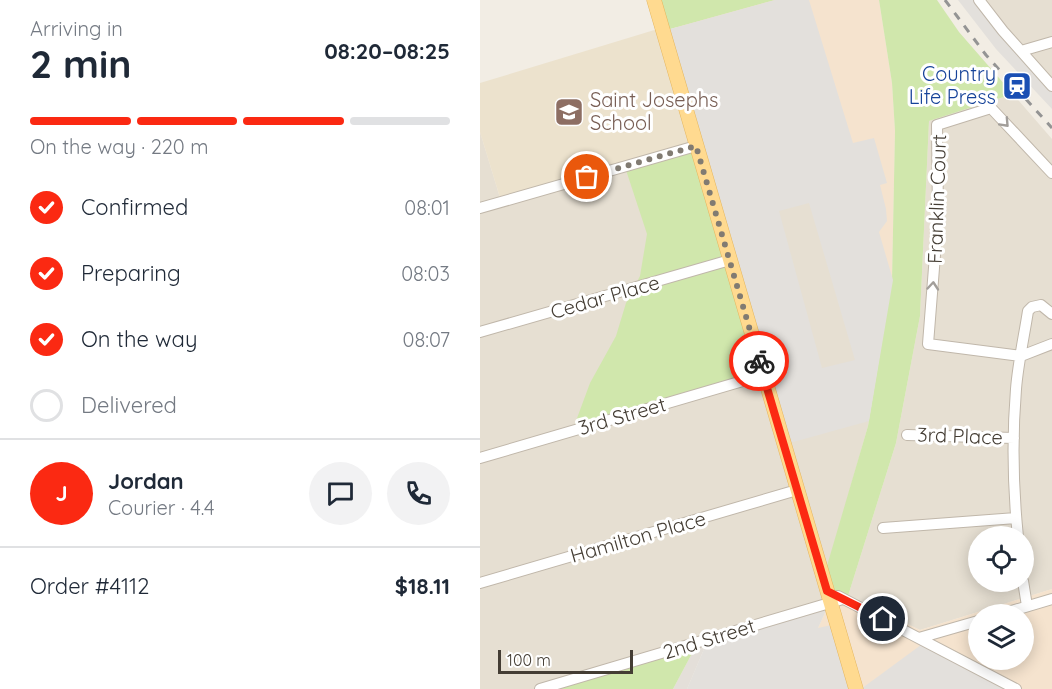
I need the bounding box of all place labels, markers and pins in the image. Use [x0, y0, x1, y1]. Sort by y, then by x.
place label: Country Life Press [909, 61, 996, 109]
station icon: Country Life Press [1001, 70, 1033, 102]
place label: Saint Josephs School [590, 87, 719, 135]
school or university icon: Saint Josephs School [553, 96, 585, 128]
pin [561, 151, 612, 202]
pin [857, 593, 908, 644]

